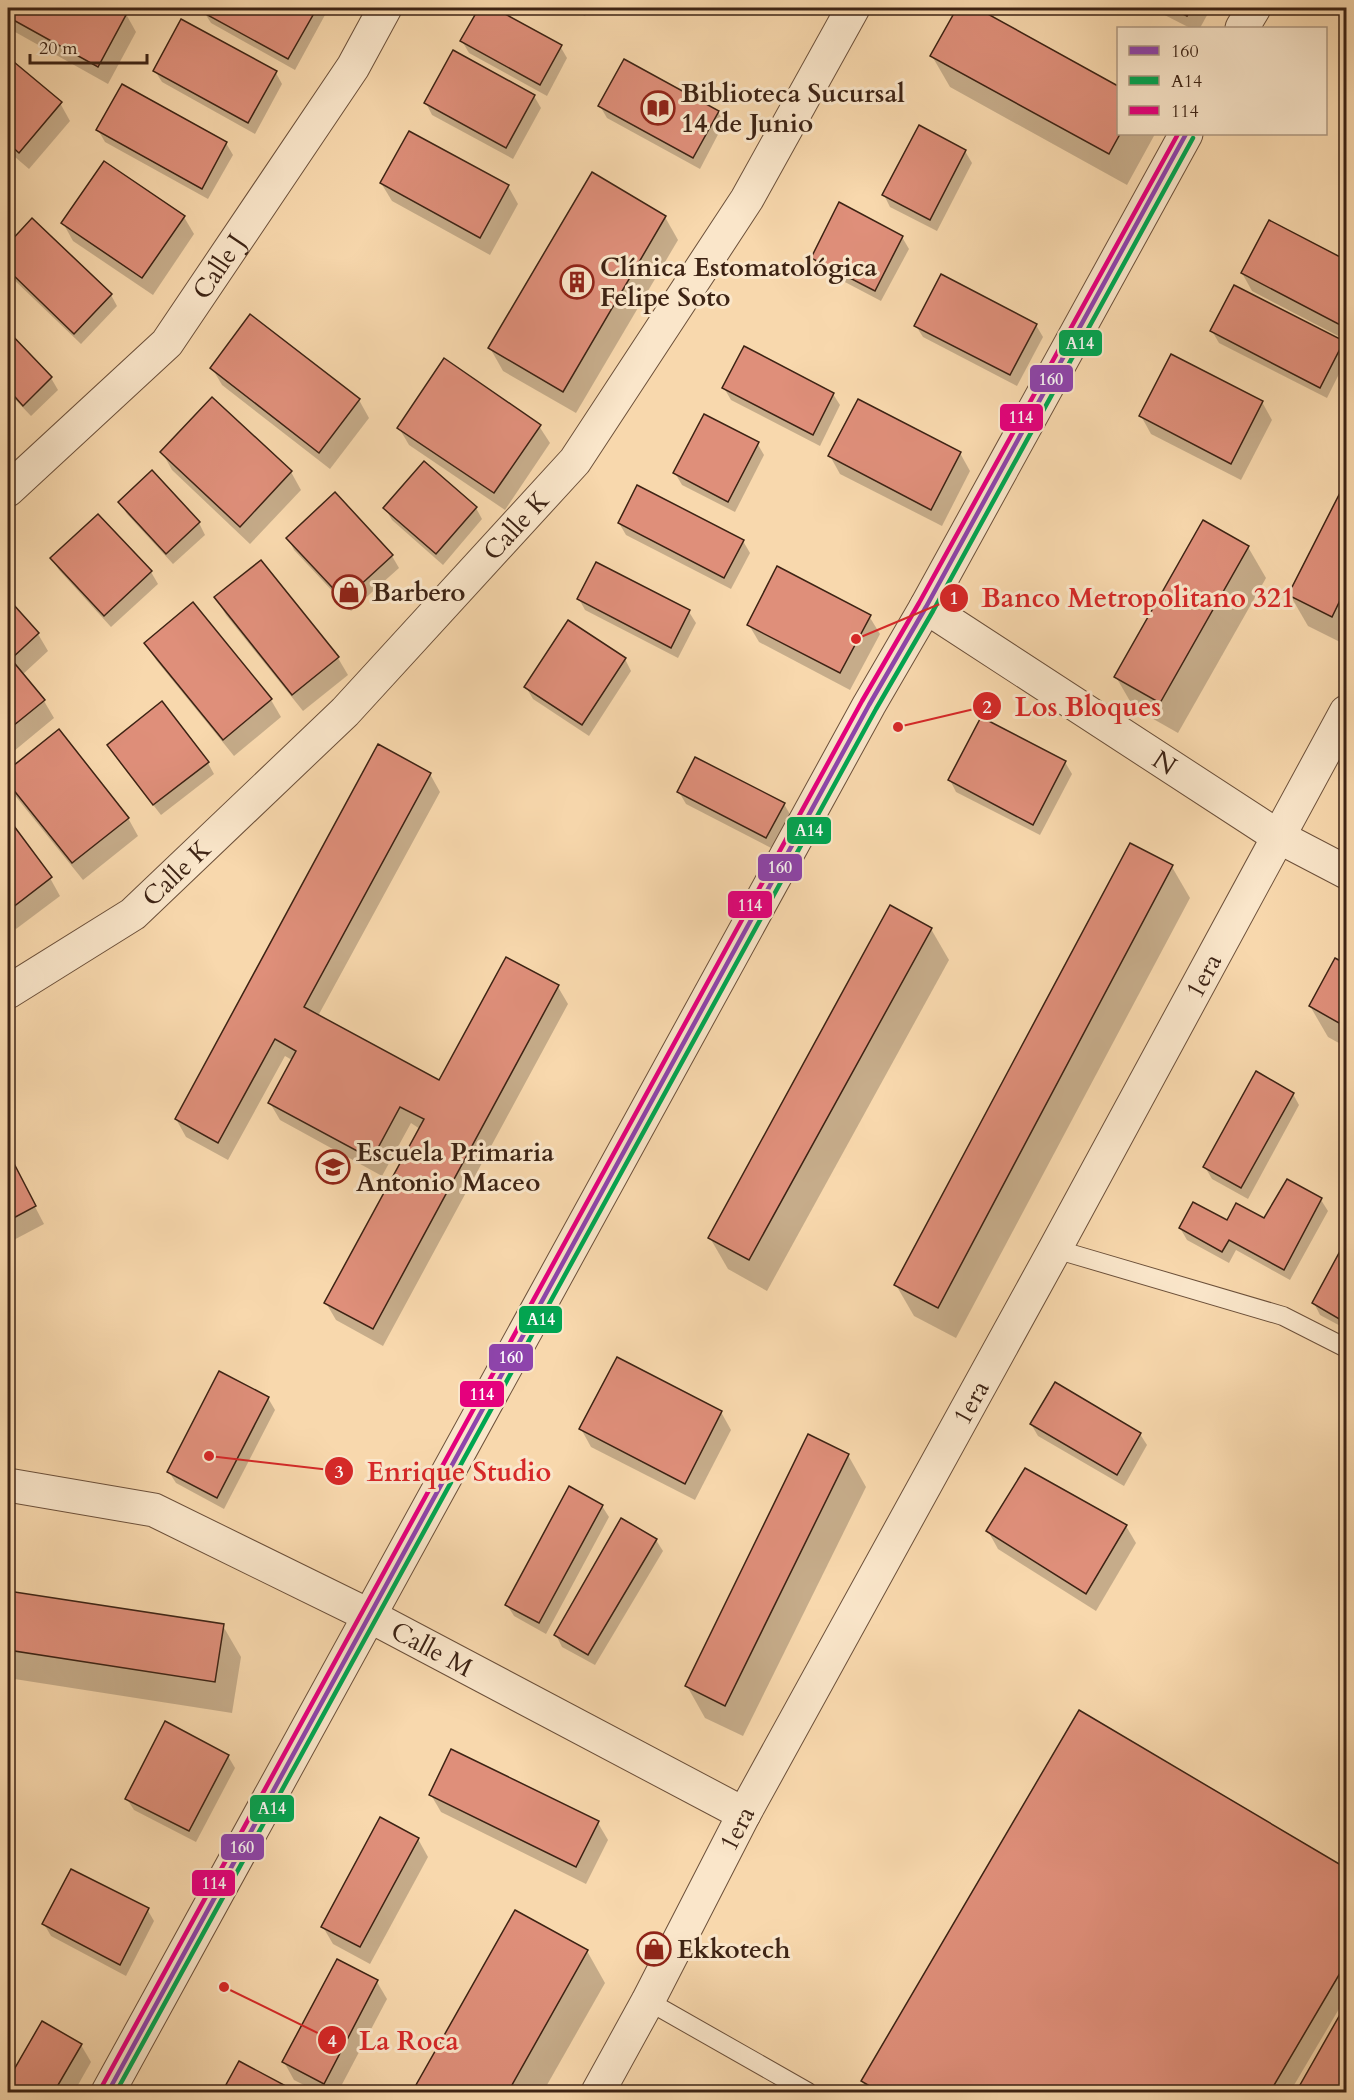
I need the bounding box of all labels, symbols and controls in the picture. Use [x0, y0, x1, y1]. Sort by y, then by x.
scale bar [30, 27, 147, 65]
legend [1117, 27, 1327, 135]
text: 20 m [39, 36, 78, 61]
text: 160 [1171, 39, 1199, 64]
text: A14 [1171, 69, 1202, 94]
place label: Biblioteca Sucursal 14 de Junio [681, 76, 905, 141]
library icon: Biblioteca Sucursal 14 de Junio [640, 90, 676, 126]
text: 114 [1171, 99, 1199, 124]
street label: Calle J [184, 227, 254, 306]
place label: Clínica Estomatológica Felipe Soto [600, 250, 877, 315]
building icon: Clínica Estomatológica Felipe Soto [559, 264, 595, 300]
line badge: A14 [1058, 329, 1103, 357]
text: A14 [1066, 333, 1094, 355]
line badge: 160 [1029, 364, 1074, 393]
text: 160 [1039, 369, 1063, 391]
line badge: 114 [999, 403, 1044, 432]
text: 114 [1009, 407, 1033, 429]
street label: Calle K [475, 483, 557, 568]
shop icon: Barbero [331, 574, 367, 610]
place label: Barbero [372, 575, 466, 610]
callout: Banco Metropolitano 321 [939, 575, 1307, 620]
text: Banco Metropolitano 321 [981, 580, 1295, 617]
text: 1 [949, 586, 959, 611]
callout: Los Bloques [972, 684, 1173, 729]
text: Los Bloques [1015, 689, 1161, 726]
text: 2 [982, 695, 992, 720]
street label: N [1146, 742, 1183, 784]
line badge: A14 [786, 816, 832, 845]
text: A14 [795, 820, 823, 842]
street label: Calle K [135, 832, 219, 914]
line badge: 160 [757, 853, 803, 882]
text: 160 [768, 857, 792, 879]
line badge: 114 [727, 890, 773, 919]
text: 114 [738, 895, 762, 917]
street label: 1era [1177, 947, 1230, 1004]
place label: Escuela Primaria Antonio Maceo [356, 1135, 554, 1200]
school or university icon: Escuela Primaria Antonio Maceo [315, 1149, 351, 1185]
line badge: A14 [518, 1305, 563, 1334]
text: A14 [527, 1309, 555, 1331]
line badge: 160 [488, 1343, 534, 1372]
text: 160 [499, 1347, 523, 1369]
street label: 1era [945, 1374, 997, 1431]
line badge: 114 [459, 1380, 505, 1408]
text: 114 [470, 1384, 494, 1406]
callout: Enrique Studio [324, 1449, 563, 1494]
text: Enrique Studio [367, 1454, 551, 1491]
text: 3 [334, 1460, 344, 1485]
street label: Calle M [385, 1613, 479, 1685]
line badge: A14 [249, 1794, 295, 1823]
text: A14 [258, 1798, 286, 1820]
street label: 1era [711, 1800, 763, 1857]
line badge: 160 [220, 1833, 265, 1861]
text: 160 [230, 1837, 254, 1859]
line badge: 114 [191, 1869, 236, 1897]
text: 114 [202, 1873, 226, 1895]
shop icon: Ekkotech [636, 1931, 672, 1967]
place label: Ekkotech [677, 1932, 791, 1967]
callout: La Roca [317, 2018, 471, 2063]
text: La Roca [359, 2023, 460, 2060]
text: 4 [327, 2029, 337, 2054]

